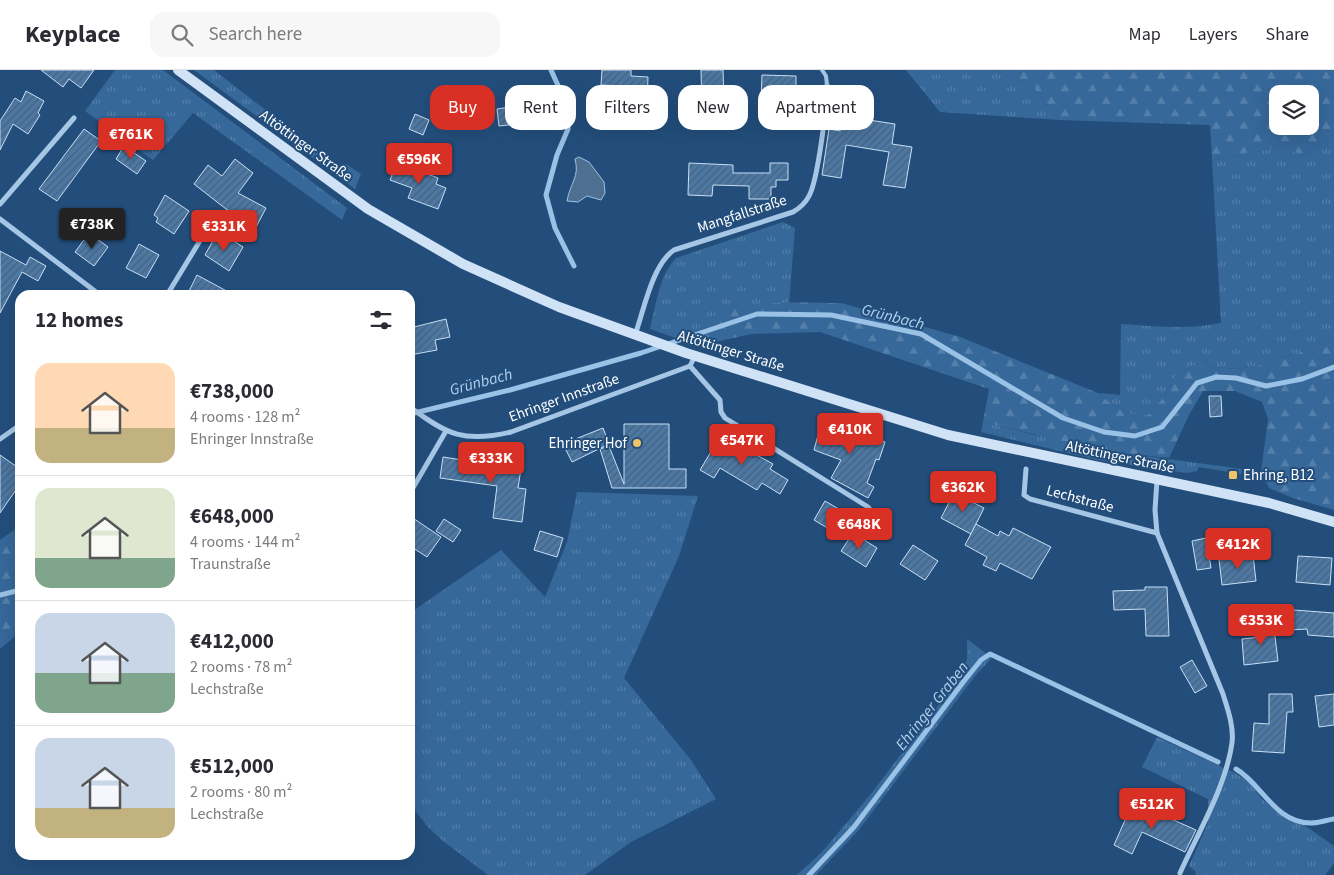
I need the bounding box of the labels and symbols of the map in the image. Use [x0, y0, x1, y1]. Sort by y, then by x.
street label: Altöttinger Straße [255, 105, 357, 187]
pin: €761K [96, 118, 166, 160]
pin: €596K [384, 142, 454, 185]
street label: Mangfallstraße [694, 190, 790, 238]
pin: €738K [57, 208, 127, 250]
pin: €331K [189, 210, 259, 252]
water label: Grünbach [859, 299, 927, 335]
street label: Altöttinger Straße [675, 325, 787, 377]
water label: Grünbach [447, 363, 515, 401]
street label: Ehringer Innstraße [506, 368, 622, 428]
pin: €410K [815, 412, 885, 455]
pin: €547K [707, 424, 777, 466]
place label: Ehringer Hof [549, 433, 628, 454]
street label: Altöttinger Straße [1064, 435, 1176, 479]
marker: Ehringer Hof [631, 437, 643, 449]
pin: €333K [456, 442, 526, 484]
place label: Ehring, B12 [1243, 465, 1314, 486]
marker: Ehring, B12 [1227, 469, 1239, 481]
pin: €362K [928, 470, 998, 513]
street label: Lechstraße [1044, 480, 1116, 518]
pin: €648K [824, 508, 894, 550]
pin: €412K [1203, 528, 1273, 570]
pin: €353K [1226, 604, 1296, 646]
water label: Ehringer Graben [890, 657, 974, 755]
pin: €512K [1117, 788, 1187, 830]

